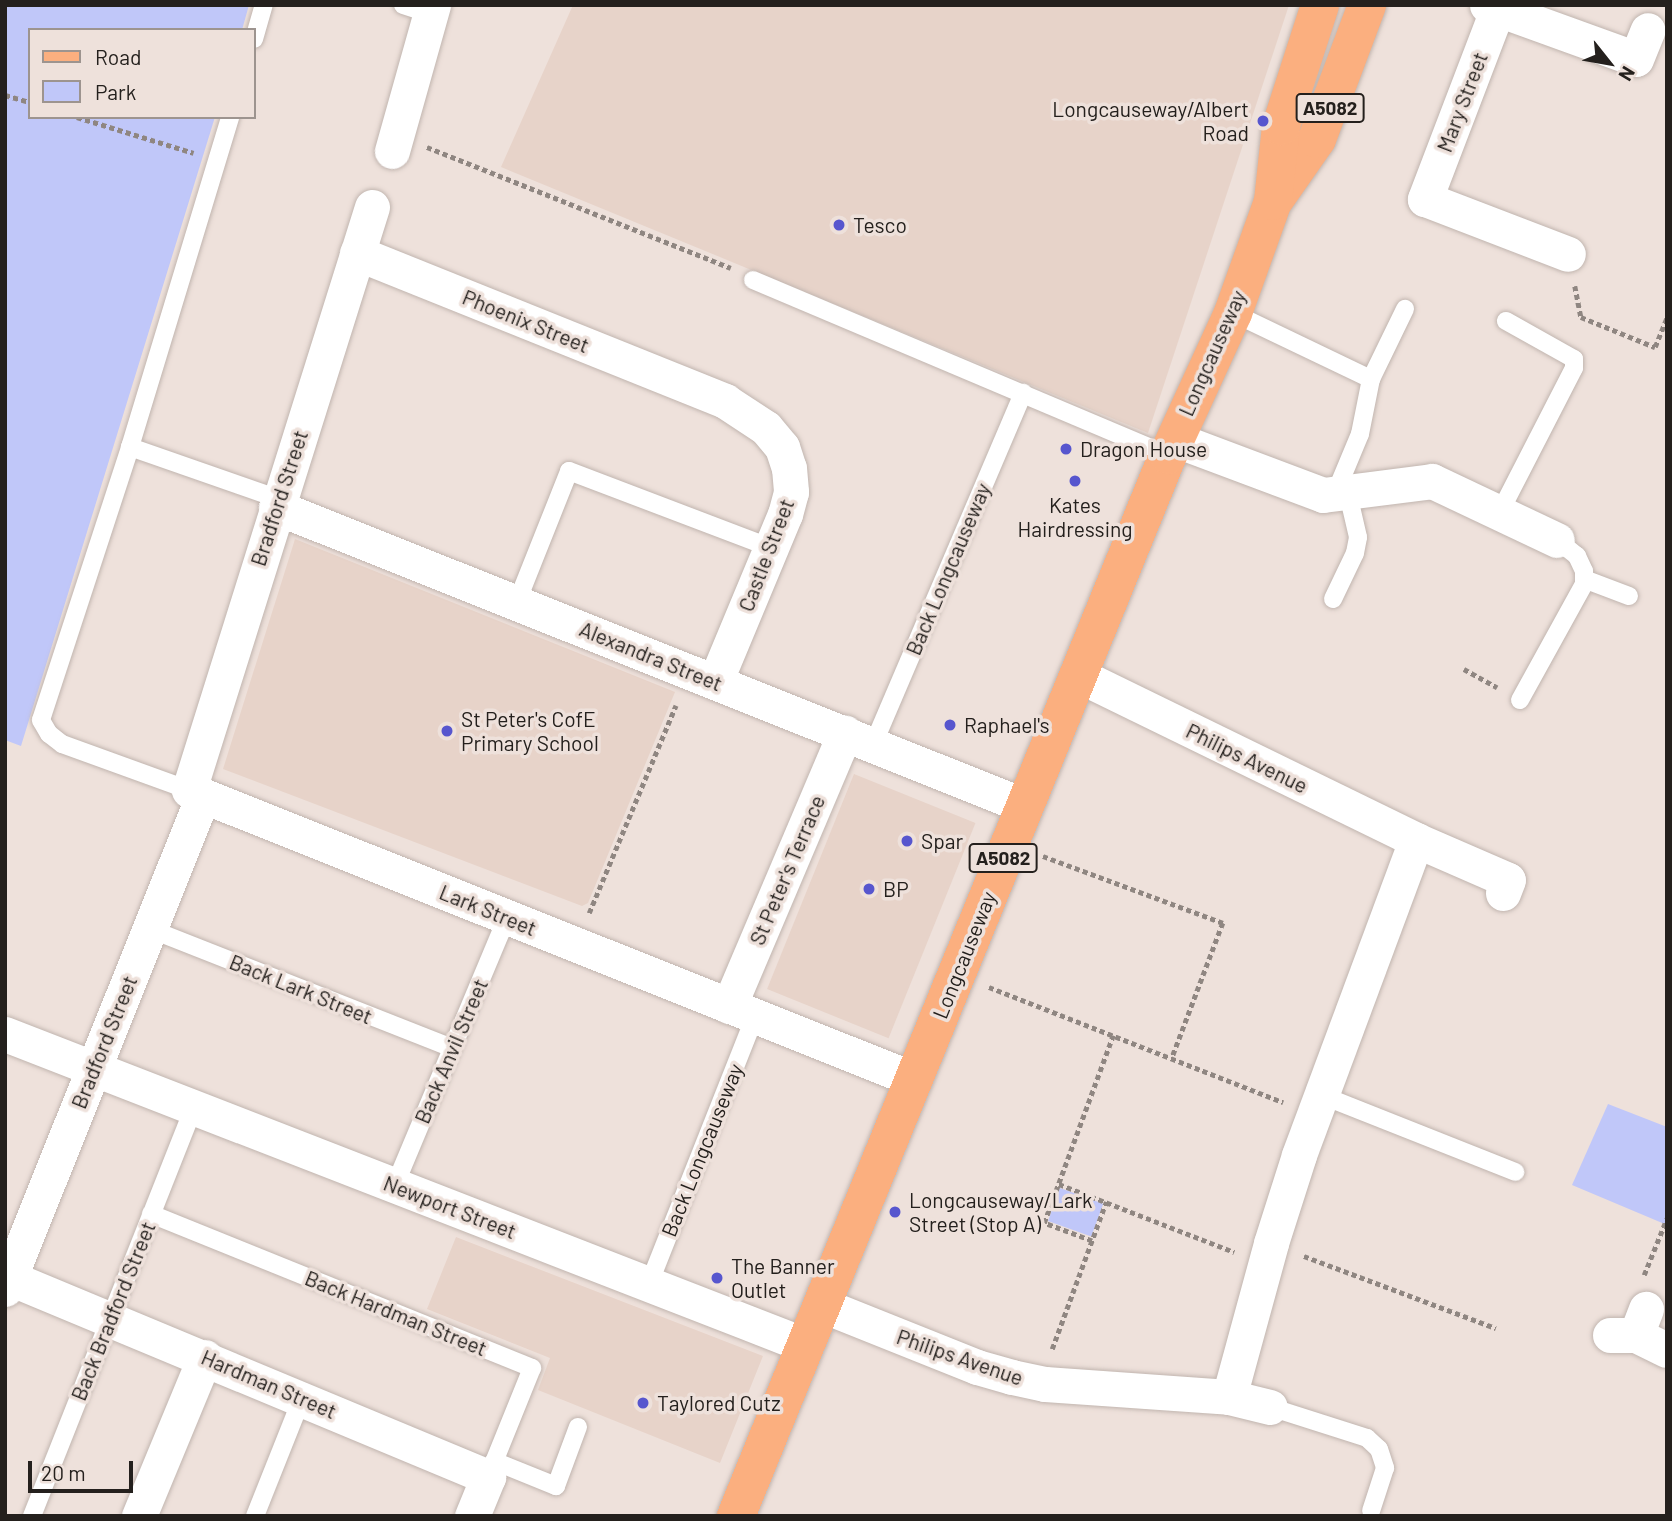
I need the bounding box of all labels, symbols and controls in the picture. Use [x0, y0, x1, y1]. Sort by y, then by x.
legend [28, 28, 256, 119]
north arrow [1574, 28, 1644, 98]
text: Road [95, 44, 141, 69]
street label: Mary Street [1431, 48, 1493, 156]
text: N [1614, 63, 1641, 85]
text: Park [95, 79, 136, 104]
road number: A5082 [1295, 92, 1365, 124]
place label: Longcauseway/Albert Road [1052, 96, 1249, 146]
marker: Longcauseway/Albert Road [1255, 113, 1271, 129]
place label: Tesco [853, 212, 907, 238]
marker: Tesco [831, 217, 847, 233]
street label: Phoenix Street [459, 284, 593, 358]
street label: Longcauseway [1173, 286, 1251, 420]
street label: Bradford Street [245, 427, 313, 569]
place label: Dragon House [1080, 436, 1207, 462]
marker: Dragon House [1058, 441, 1074, 457]
marker: Kates Hairdressing [1067, 473, 1083, 489]
street label: Back Longcauseway [900, 479, 996, 659]
place label: Kates Hairdressing [1017, 492, 1133, 542]
street label: Castle Street [733, 495, 799, 615]
street label: Alexandra Street [576, 616, 726, 696]
place label: St Peter's CofE Primary School [461, 706, 599, 756]
place label: Raphael's [964, 712, 1050, 738]
marker: Raphael's [942, 717, 958, 733]
street label: Philips Avenue [1182, 718, 1312, 798]
marker: St Peter's CofE Primary School [439, 723, 455, 739]
street label: St Peter's Terrace [744, 791, 830, 949]
place label: Spar [921, 828, 963, 854]
marker: Spar [899, 833, 915, 849]
road number: A5082 [968, 842, 1038, 874]
place label: BP [883, 876, 909, 902]
street label: Lark Street [436, 879, 540, 941]
marker: BP [861, 881, 877, 897]
street label: Longcauseway [927, 888, 1001, 1022]
street label: Back Lark Street [226, 949, 376, 1029]
street label: Bradford Street [66, 972, 142, 1112]
street label: Back Anvil Street [409, 975, 493, 1127]
street label: Back Longcauseway [656, 1060, 748, 1240]
street label: Newport Street [380, 1170, 520, 1244]
place label: Longcauseway/Lark Street (Stop A) [909, 1187, 1093, 1237]
marker: Longcauseway/Lark Street (Stop A) [887, 1204, 903, 1220]
street label: Back Bradford Street [66, 1218, 160, 1404]
place label: The Banner Outlet [731, 1253, 835, 1303]
street label: Back Hardman Street [301, 1265, 491, 1361]
marker: The Banner Outlet [709, 1270, 725, 1286]
street label: Philips Avenue [894, 1324, 1026, 1390]
street label: Hardman Street [198, 1344, 340, 1424]
place label: Taylored Cutz [657, 1390, 781, 1416]
marker: Taylored Cutz [635, 1395, 651, 1411]
scale bar [32, 1448, 136, 1492]
text: 20 m [41, 1460, 86, 1485]

